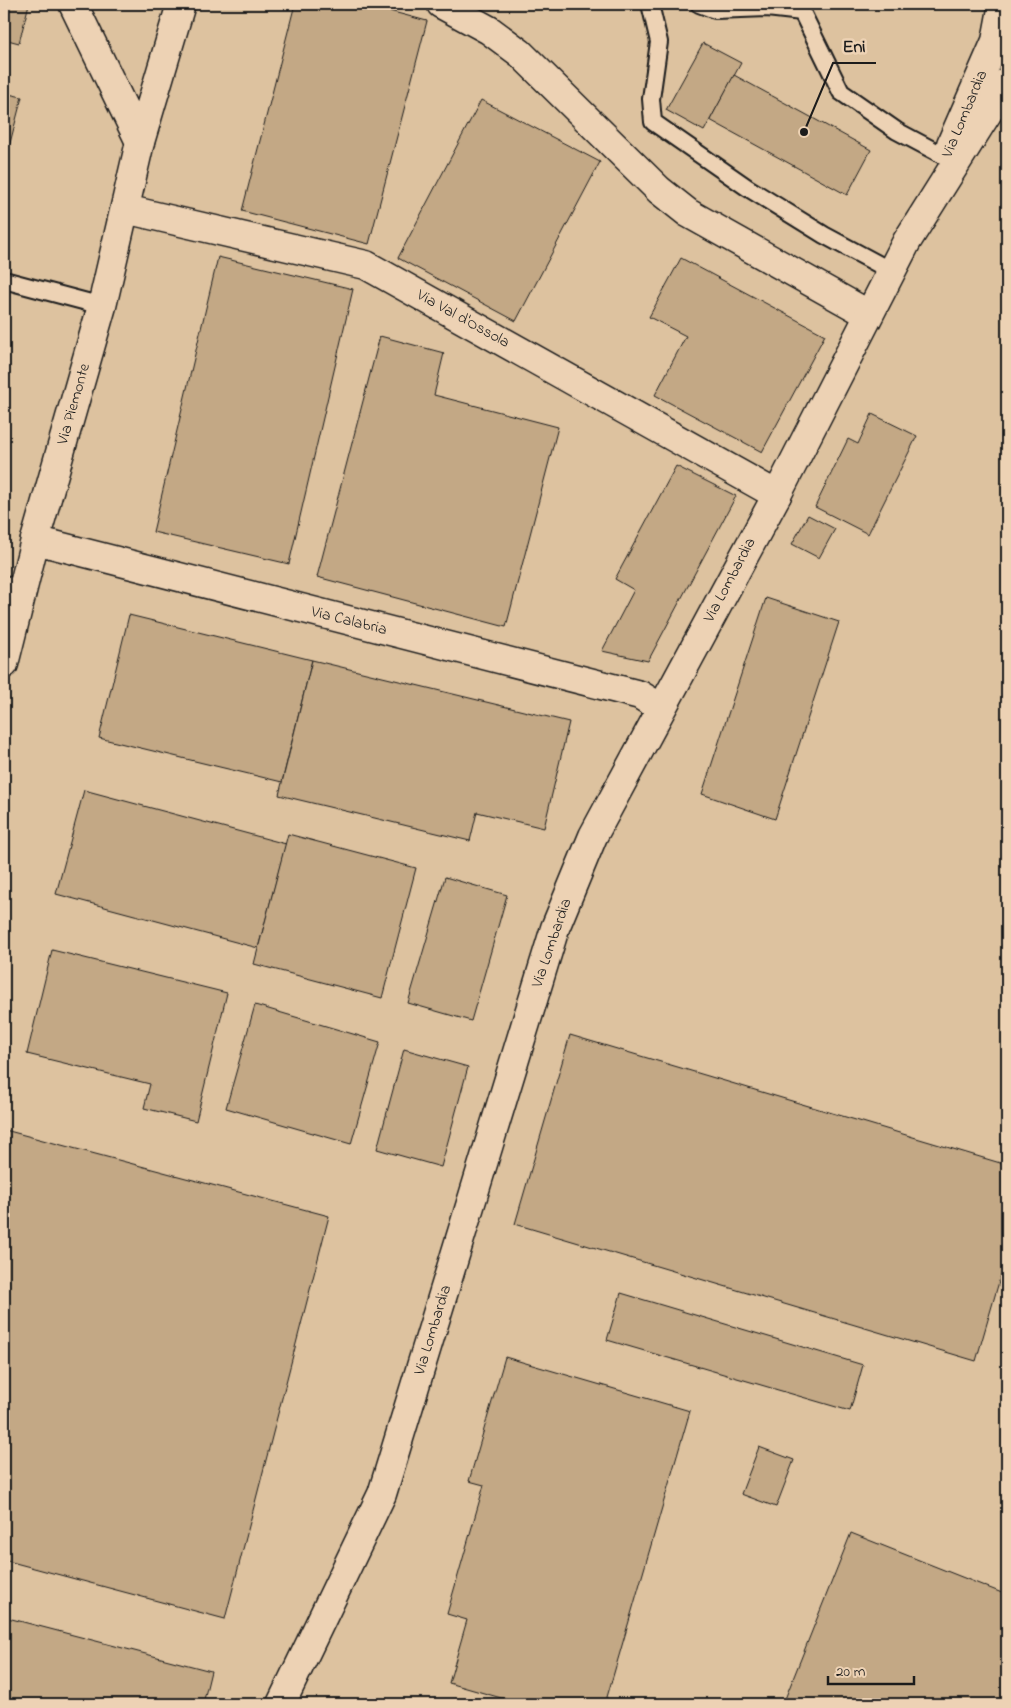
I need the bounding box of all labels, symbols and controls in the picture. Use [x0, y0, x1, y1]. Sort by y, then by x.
callout: Eni [833, 30, 876, 63]
text: Eni [842, 35, 866, 61]
street label: Via Lombardia [935, 66, 994, 162]
street label: Via Val d'Ossola [411, 283, 514, 355]
street label: Via Piemonte [51, 360, 97, 448]
street label: Via Lombardia [697, 533, 762, 628]
street label: Via Calabria [308, 600, 390, 642]
street label: Via Lombardia [525, 895, 578, 992]
street label: Via Lombardia [408, 1282, 458, 1379]
scale bar [828, 1653, 915, 1685]
text: 20 m [836, 1661, 866, 1683]

